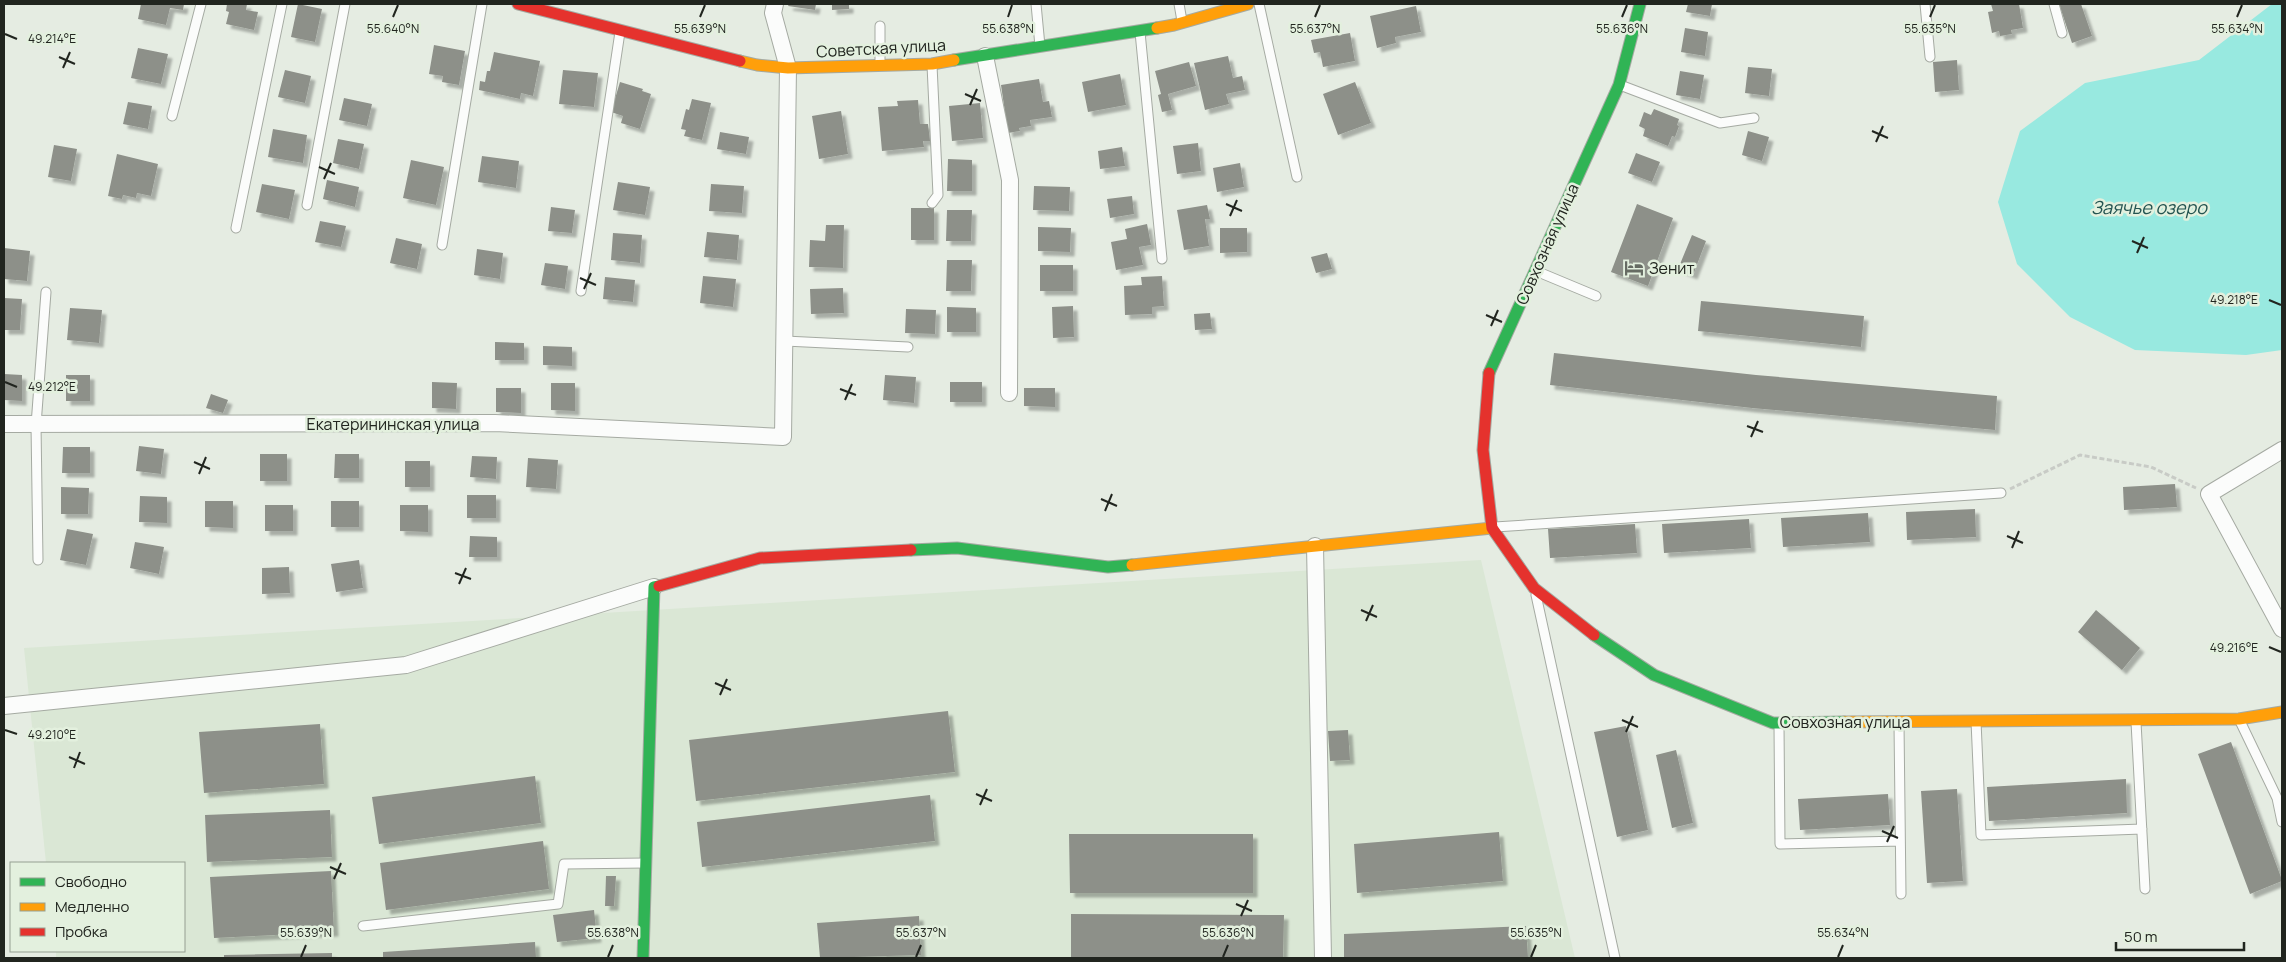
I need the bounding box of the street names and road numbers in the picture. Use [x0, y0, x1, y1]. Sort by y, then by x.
street label: Советская улица [816, 34, 946, 62]
street label: Совхозная улица [1510, 180, 1584, 308]
street label: Екатерининская улица [307, 413, 479, 435]
street label: Совхозная улица [1780, 711, 1910, 733]

